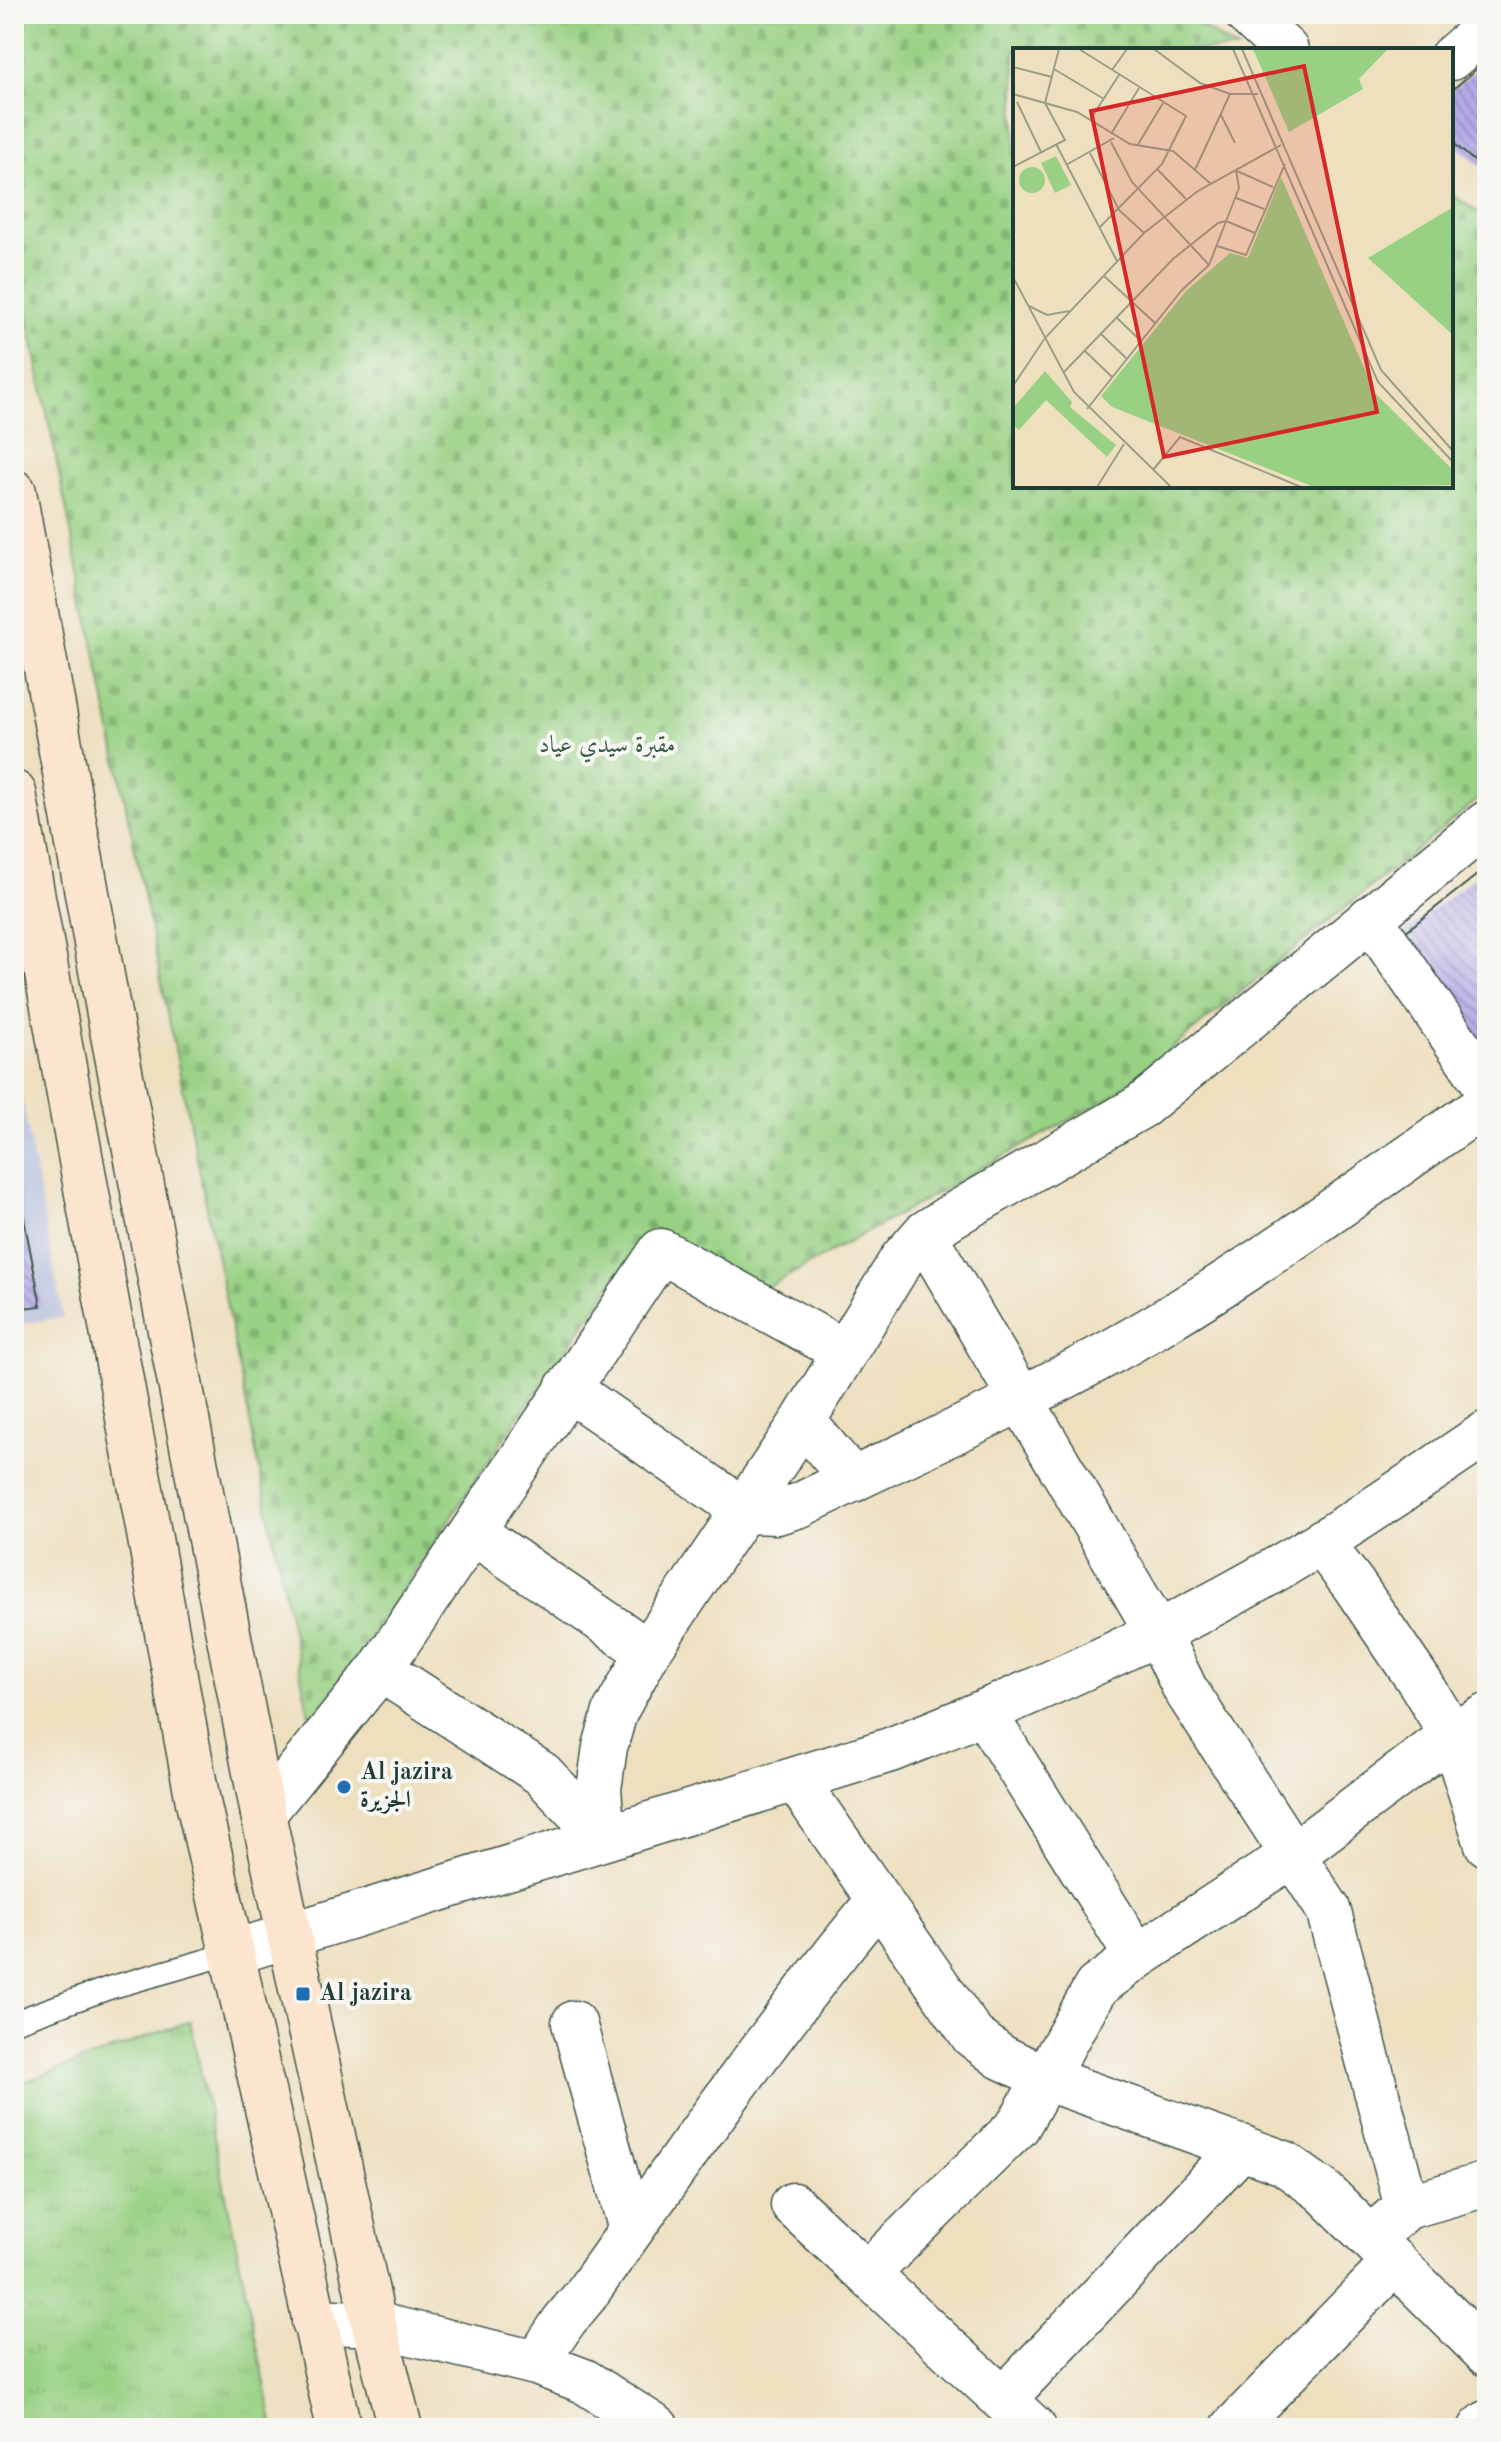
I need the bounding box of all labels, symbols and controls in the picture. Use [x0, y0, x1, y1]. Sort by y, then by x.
inset map [1013, 48, 1453, 488]
park label: مقبرة سيدي عياد [539, 734, 675, 763]
place label: Al jazira الجزيرة [360, 1761, 453, 1814]
marker: Al jazira الجزيرة [335, 1778, 353, 1796]
place label: Al jazira [319, 1982, 412, 2006]
marker: Al jazira [294, 1985, 312, 2003]

